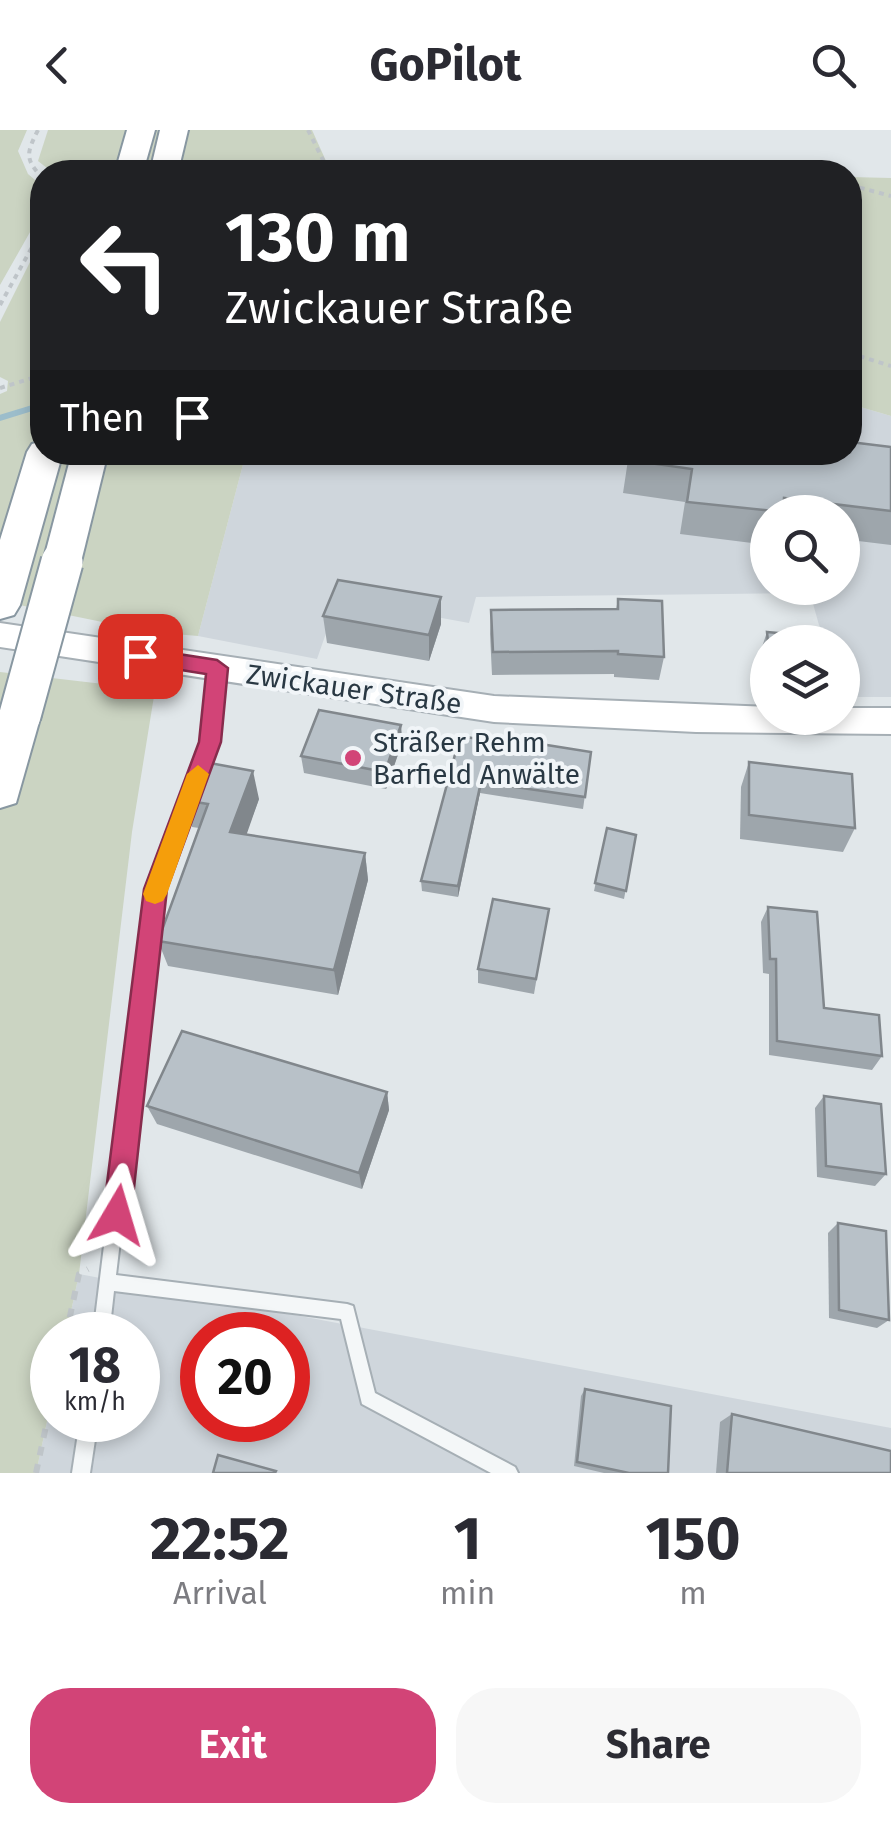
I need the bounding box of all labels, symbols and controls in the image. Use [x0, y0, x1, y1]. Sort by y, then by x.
icon: back [30, 38, 85, 93]
text: GoPilot [370, 38, 521, 92]
icon: search [806, 38, 861, 93]
text: 130 m [225, 196, 411, 280]
icon: left [60, 200, 190, 330]
text: Zwickauer Straße [225, 281, 574, 335]
icon: arrive [165, 390, 220, 445]
text: Then [60, 395, 145, 441]
map controls [750, 495, 860, 735]
button: search [750, 495, 860, 605]
pin [98, 614, 183, 699]
button: layers [750, 625, 860, 735]
icon: arrive [113, 629, 168, 684]
street label: Zwickauer Straße [244, 658, 464, 720]
place label: Sträßer Rehm Barfield Anwälte [373, 726, 580, 791]
marker: Sträßer Rehm Barfield Anwälte [342, 747, 364, 769]
position arrow [65, 1163, 169, 1267]
speed limit sign: 20 [180, 1312, 310, 1442]
text: 18 [69, 1335, 121, 1395]
text: km/h [64, 1387, 126, 1417]
text: 22:52 [150, 1503, 290, 1575]
text: 1 [454, 1503, 481, 1575]
text: 150 [646, 1503, 741, 1575]
text: Arrival [173, 1574, 267, 1612]
text: min [440, 1574, 495, 1612]
text: m [679, 1574, 707, 1612]
button: Exit [30, 1688, 436, 1803]
button: Share [456, 1688, 861, 1803]

